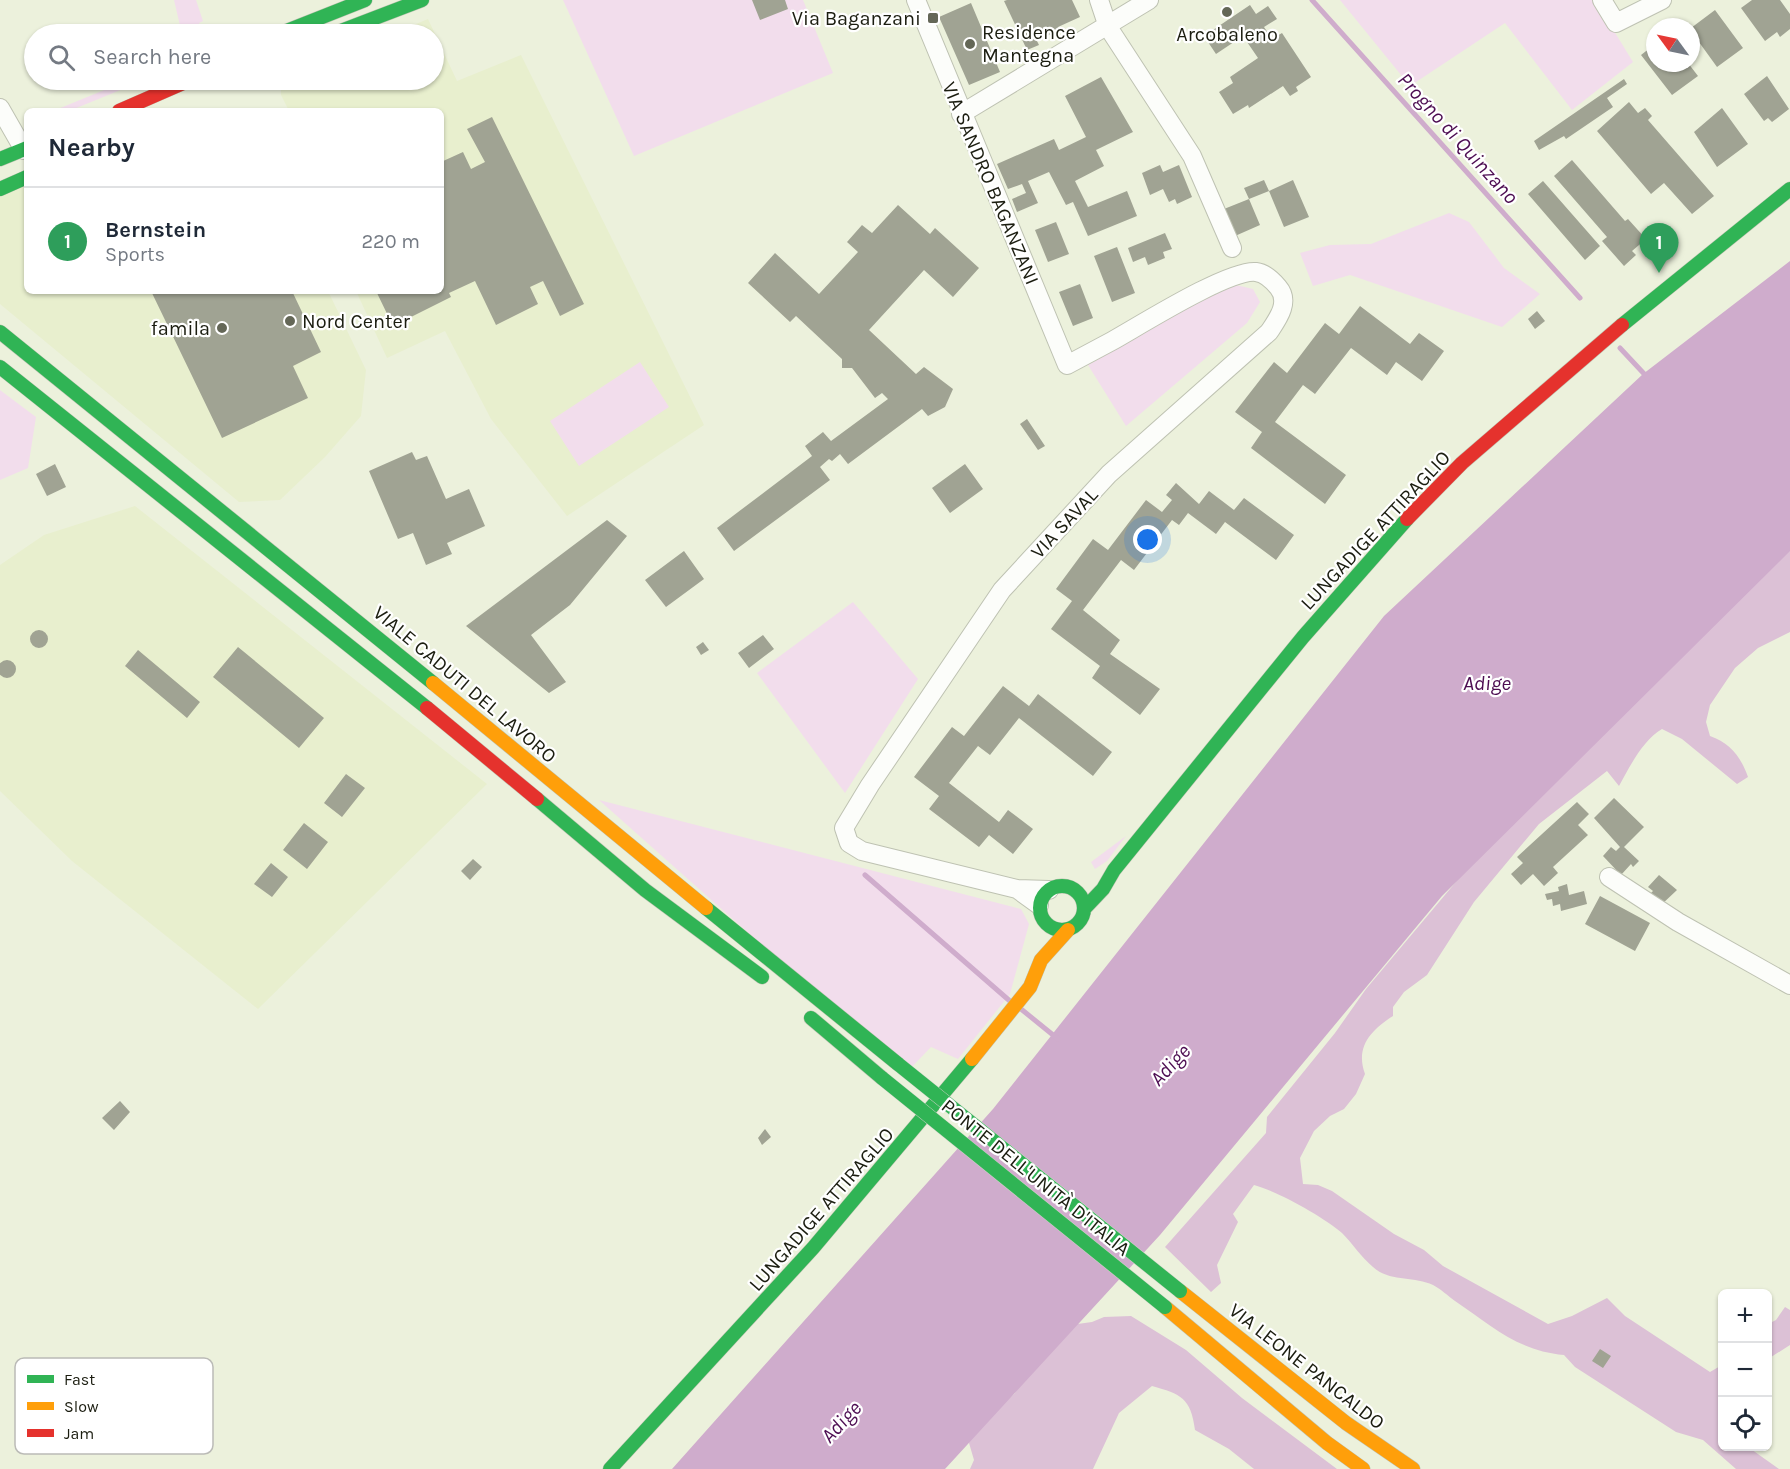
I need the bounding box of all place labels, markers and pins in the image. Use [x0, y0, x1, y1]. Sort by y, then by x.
marker: Arcobaleno [1220, 5, 1234, 19]
place label: Via Baganzani [792, 7, 921, 30]
marker: Via Baganzani [926, 11, 940, 25]
place label: Residence Mantegna [982, 21, 1076, 67]
place label: Arcobaleno [1176, 23, 1278, 46]
marker: Residence Mantegna [963, 37, 977, 51]
pin: 1 [1640, 224, 1678, 273]
place label: Nord Center [302, 310, 411, 333]
marker: Nord Center [283, 314, 297, 328]
place label: famila [151, 317, 210, 340]
marker: famila [215, 321, 229, 335]

